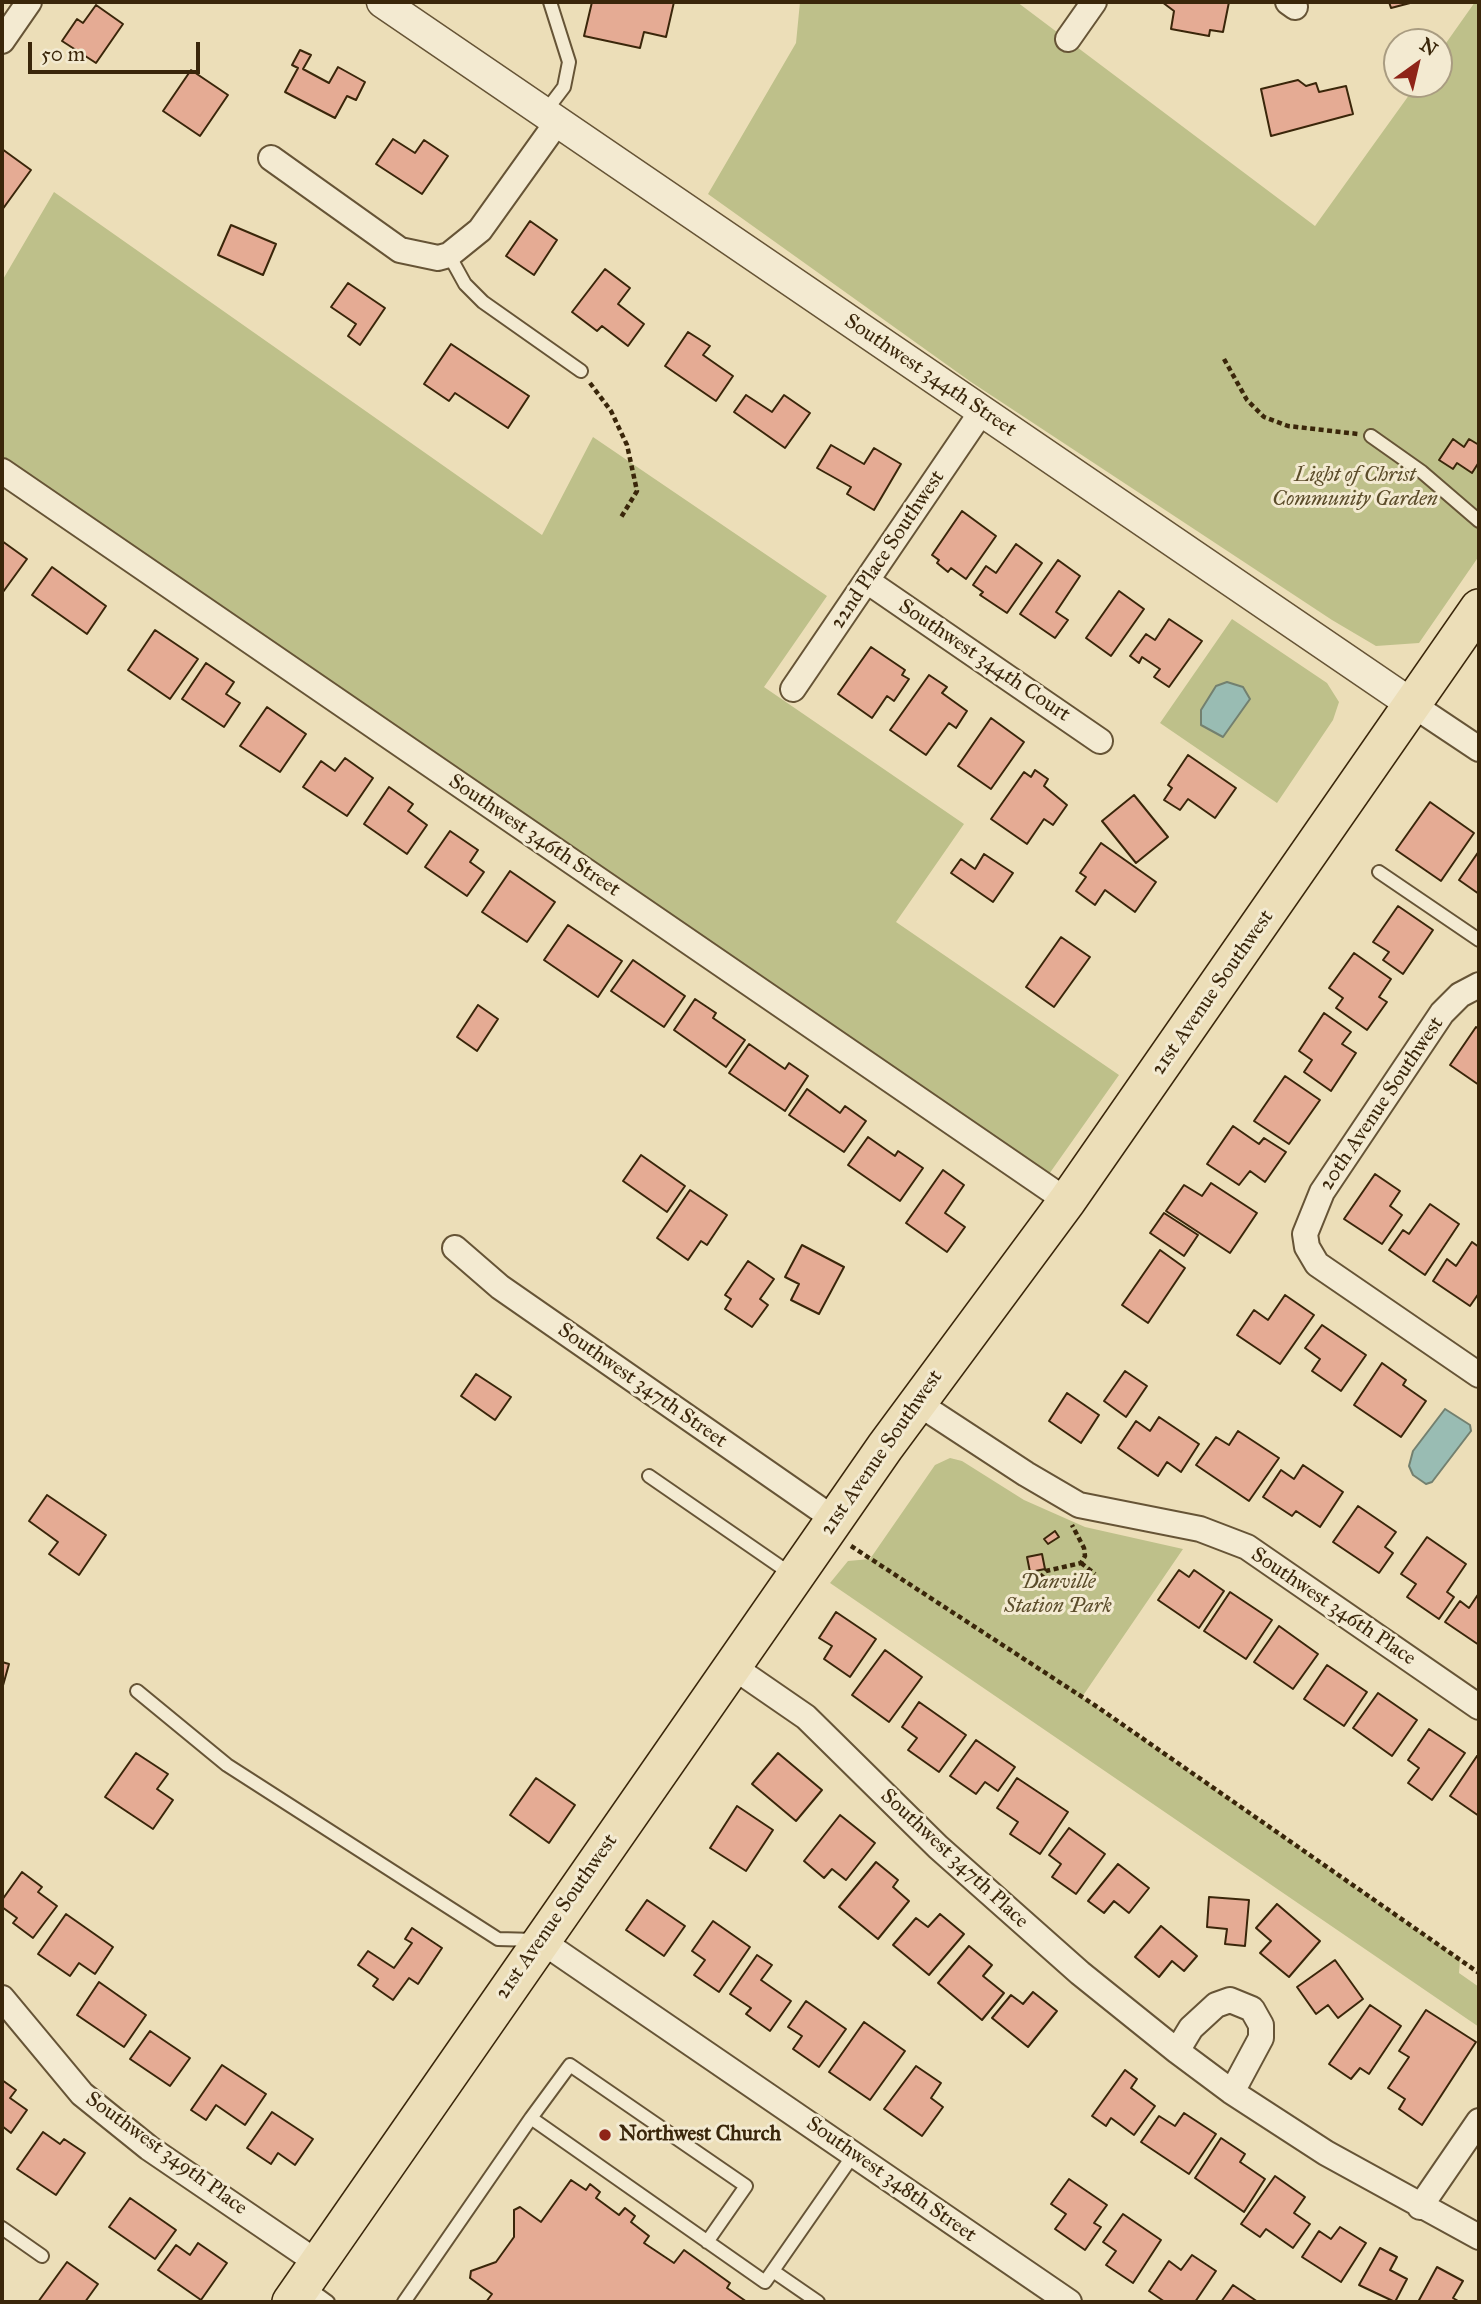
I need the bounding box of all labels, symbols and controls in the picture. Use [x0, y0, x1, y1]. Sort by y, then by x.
scale bar [32, 28, 203, 72]
north arrow [1383, 28, 1453, 98]
text: N [1416, 33, 1442, 61]
text: 50 m [41, 41, 85, 67]
street label: Southwest 344th Street [839, 309, 1021, 443]
park label: Light of Christ Community Garden [1272, 463, 1438, 513]
street label: 22nd Place Southwest [826, 466, 950, 634]
street label: Southwest 344th Court [893, 594, 1075, 728]
street label: Southwest 346th Street [443, 769, 625, 903]
street label: 21st Avenue Southwest [1146, 905, 1280, 1081]
street label: 20th Avenue Southwest [1314, 1012, 1450, 1196]
street label: Southwest 347th Street [552, 1318, 732, 1454]
street label: 21st Avenue Southwest [815, 1365, 949, 1541]
street label: Southwest 346th Place [1246, 1542, 1420, 1672]
park label: Danville Station Park [1004, 1570, 1112, 1620]
street label: Southwest 347th Place [875, 1784, 1033, 1934]
street label: 21st Avenue Southwest [490, 1829, 624, 2005]
street label: Southwest 349th Place [80, 2087, 252, 2221]
street label: Southwest 348th Street [801, 2112, 981, 2248]
place label: Northwest Church [619, 2122, 781, 2148]
marker: Northwest Church [597, 2127, 613, 2143]

